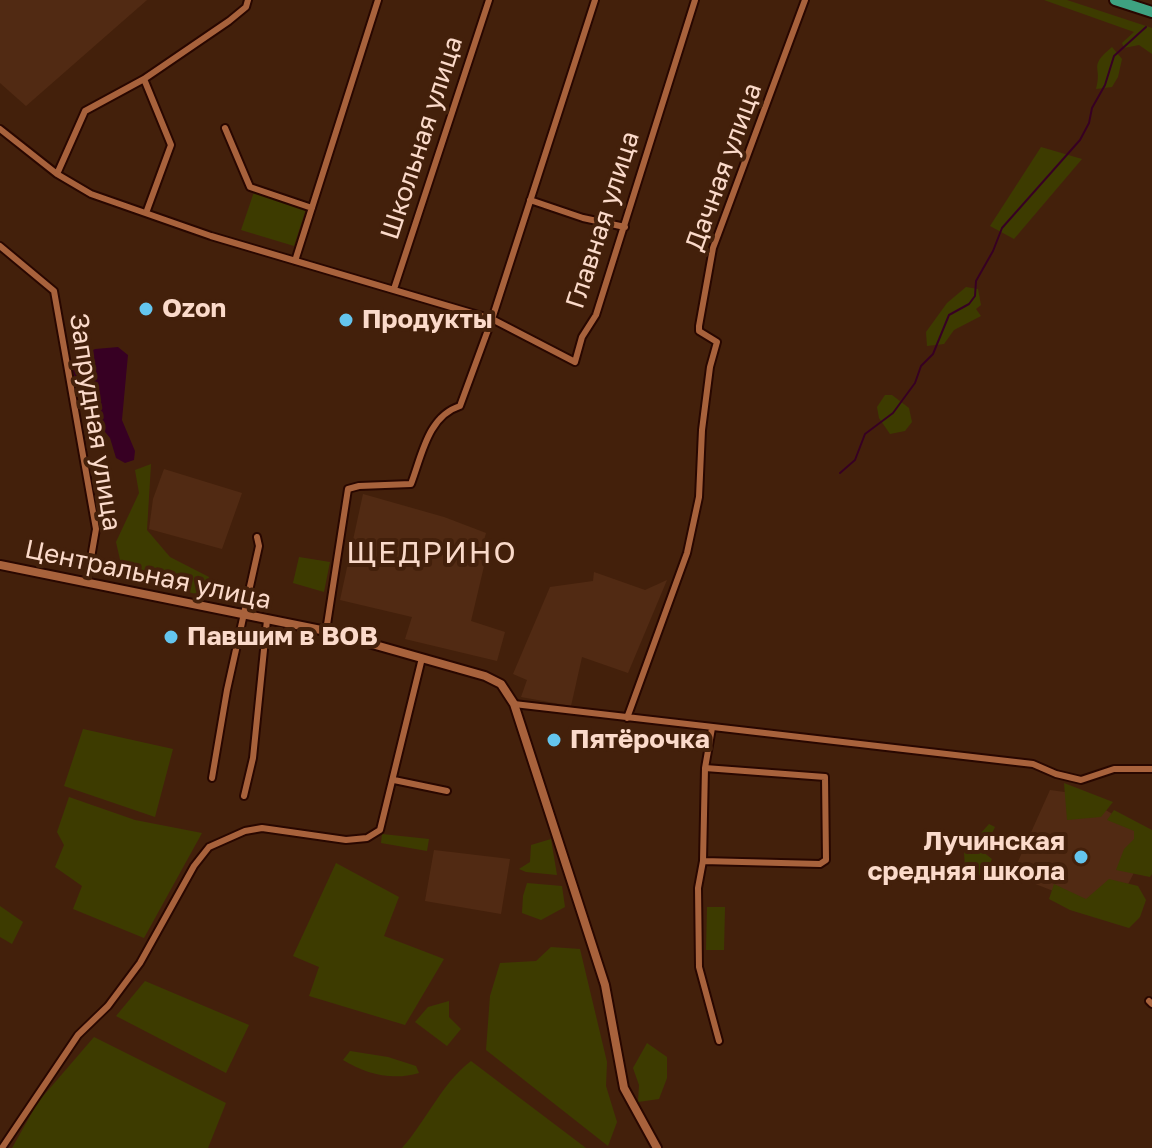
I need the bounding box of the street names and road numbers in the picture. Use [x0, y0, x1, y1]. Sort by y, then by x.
street label: Школьная улица [374, 32, 470, 244]
street label: Дачная улица [679, 79, 769, 255]
street label: Главная улица [560, 128, 646, 312]
street label: Запрудная улица [62, 311, 128, 533]
street label: Центральная улица [22, 534, 274, 616]

